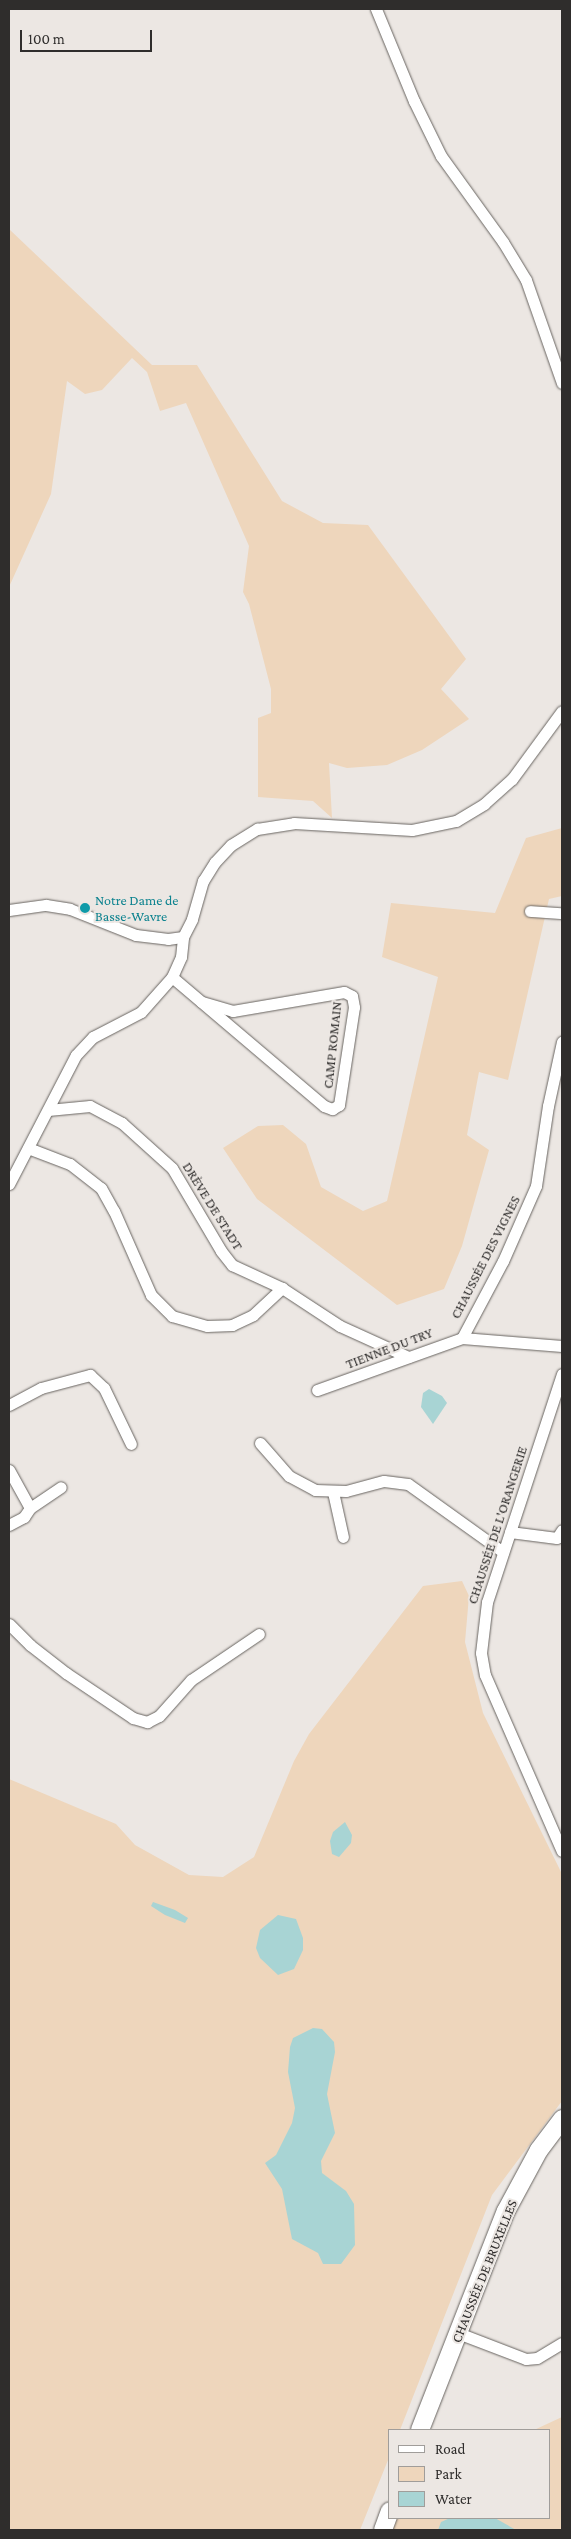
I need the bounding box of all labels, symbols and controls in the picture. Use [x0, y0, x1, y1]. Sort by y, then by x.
scale bar [22, 20, 155, 52]
text: 100 m [28, 31, 65, 47]
place label: Notre Dame de Basse-Wavre [95, 892, 179, 924]
marker: Notre Dame de Basse-Wavre [79, 902, 91, 914]
street label: CAMP ROMAIN [319, 1001, 345, 1089]
street label: DRÈVE DE STADT [179, 1159, 247, 1253]
street label: CHAUSSÉE DES VIGNES [447, 1193, 523, 1321]
street label: TIENNE DU TRY [343, 1324, 435, 1372]
street label: CHAUSSÉE DE L'ORANGERIE [464, 1444, 530, 1606]
street label: CHAUSSÉE DE BRUXELLES [448, 2197, 520, 2345]
legend [388, 2429, 551, 2519]
text: Road [435, 2441, 465, 2457]
text: Park [435, 2466, 462, 2482]
text: Water [435, 2491, 472, 2507]

